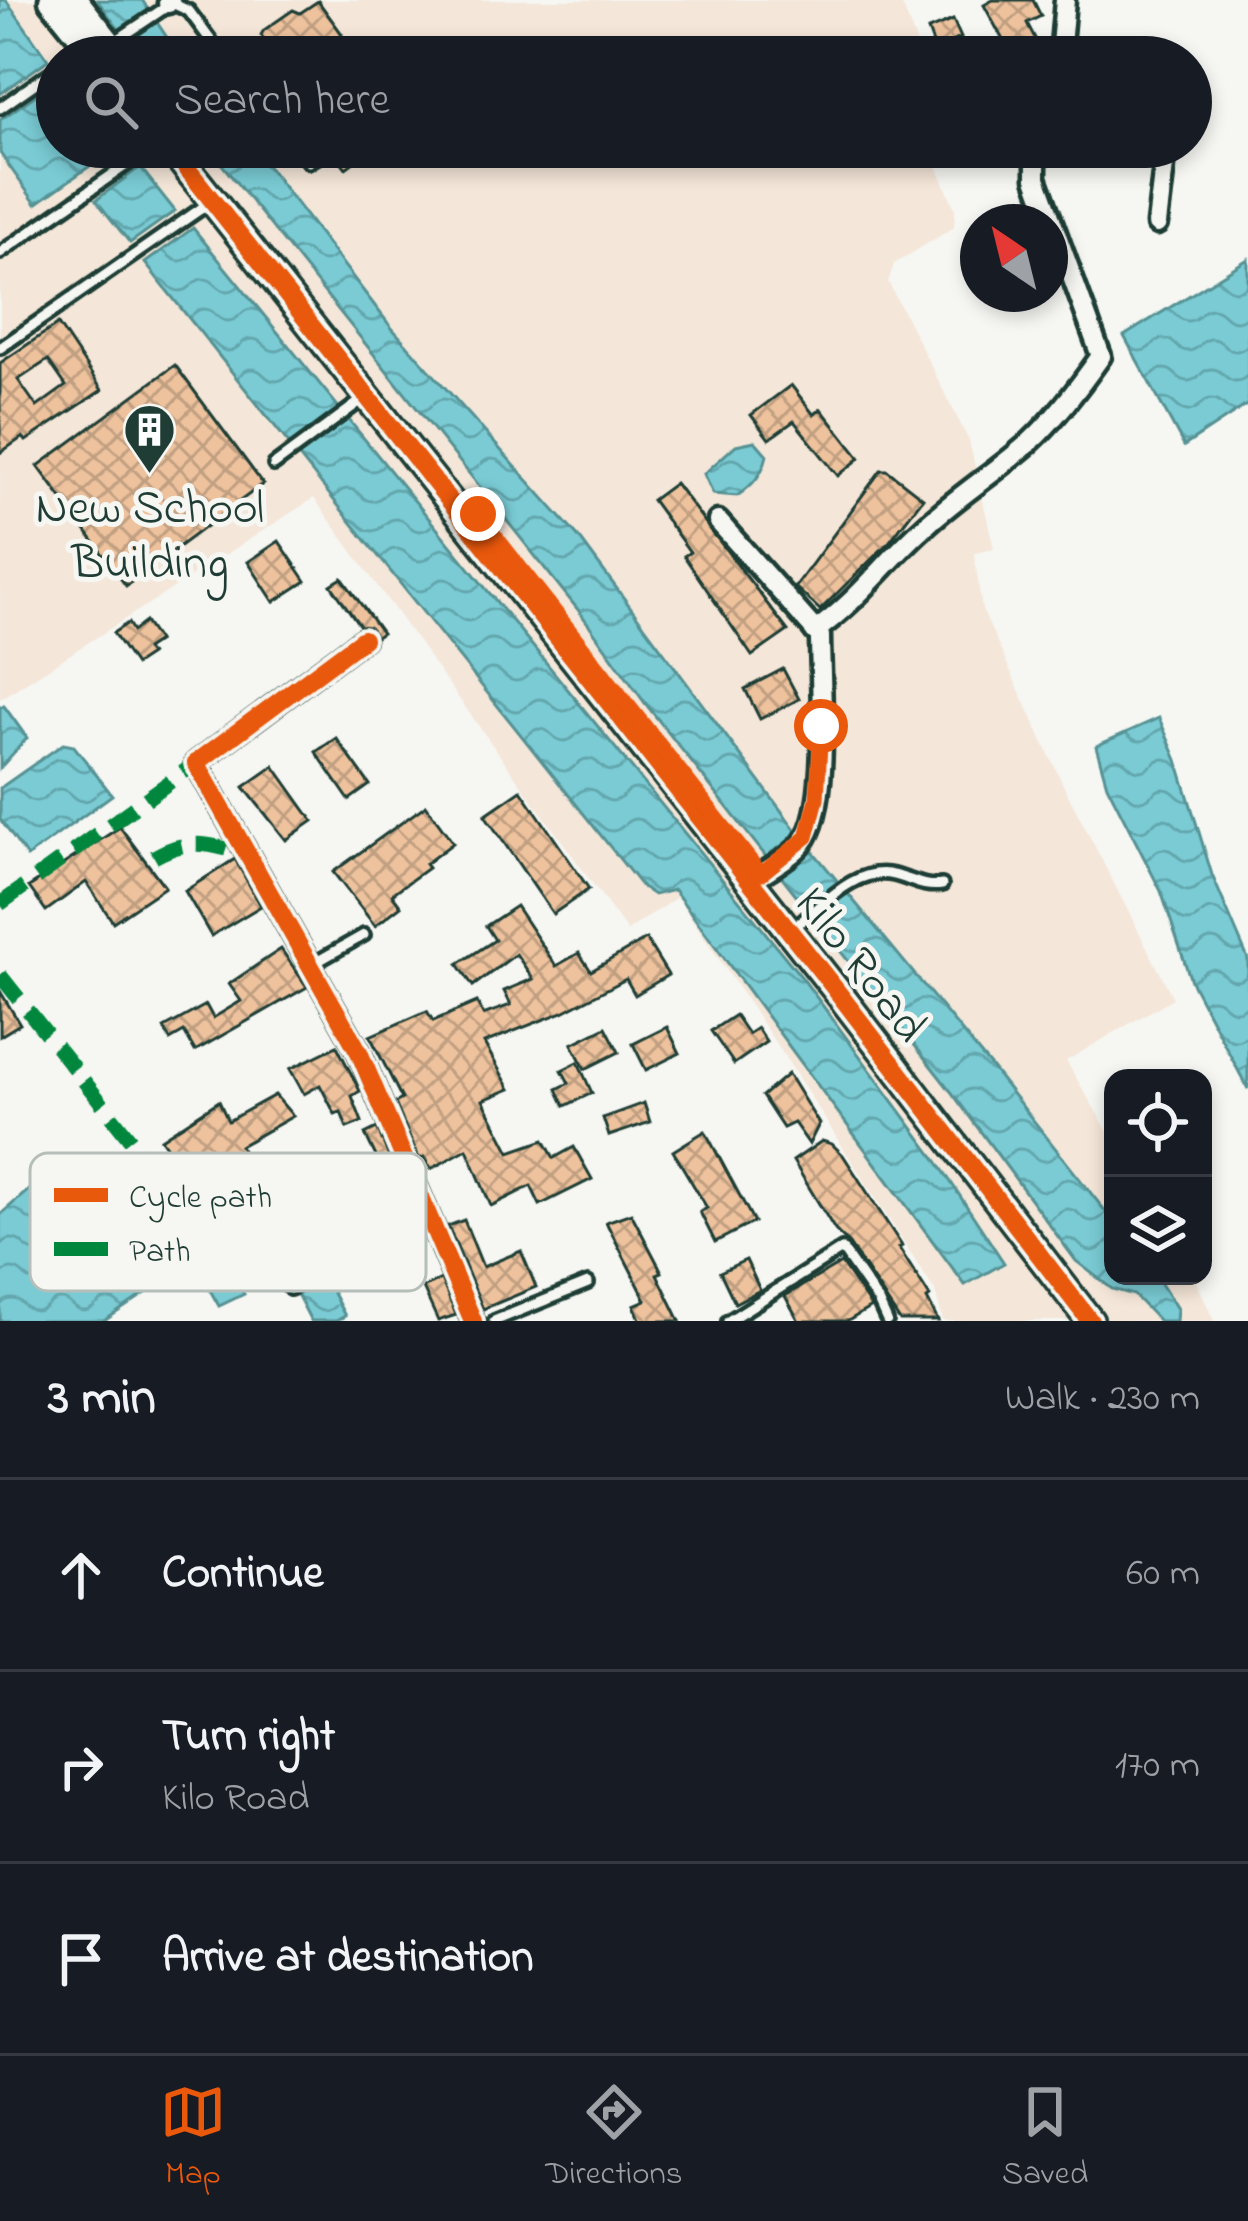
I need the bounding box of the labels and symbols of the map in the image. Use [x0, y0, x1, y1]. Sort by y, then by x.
north arrow [960, 204, 1068, 312]
building icon: New School Building [122, 401, 178, 475]
place label: New School Building [36, 475, 264, 601]
route end [451, 487, 505, 541]
route start [794, 699, 848, 753]
street label: Kilo Road [776, 873, 942, 1059]
legend [30, 1153, 426, 1291]
text: Cycle path [129, 1175, 272, 1223]
text: Path [129, 1229, 191, 1277]

